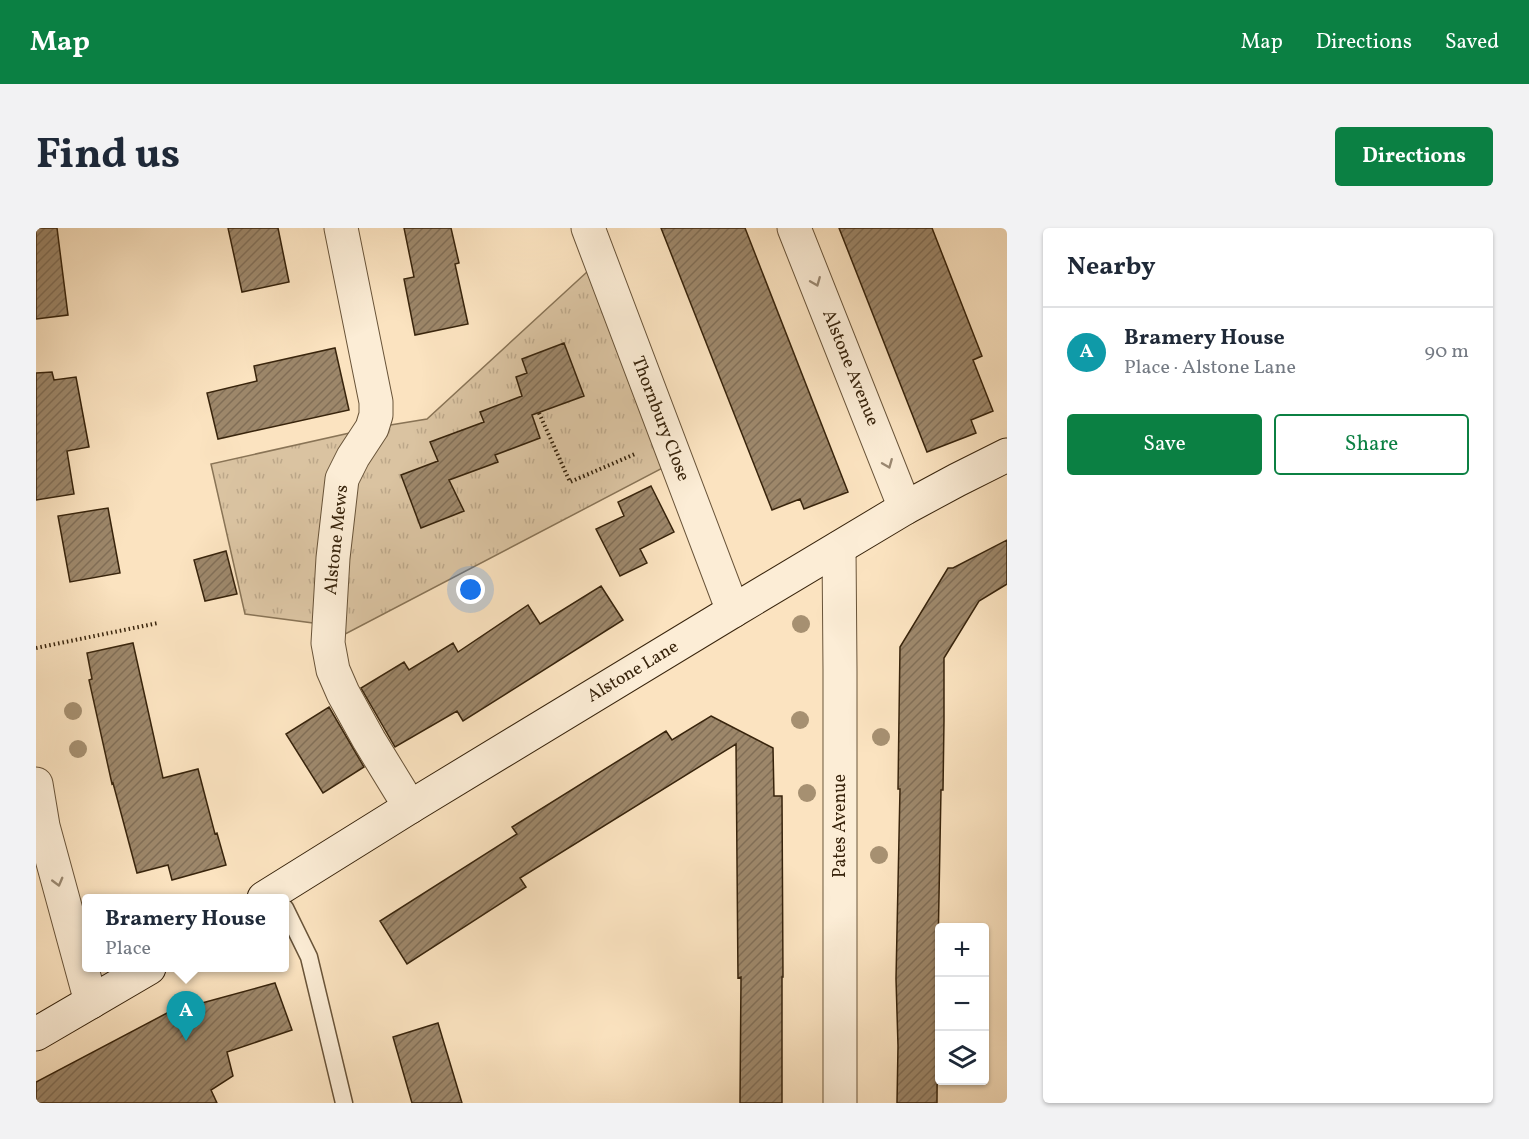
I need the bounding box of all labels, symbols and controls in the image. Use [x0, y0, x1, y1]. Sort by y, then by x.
text: Map [30, 23, 90, 62]
text: Map [1241, 28, 1283, 57]
text: Directions [1316, 28, 1412, 57]
text: Saved [1445, 28, 1499, 57]
text: Find us [36, 127, 180, 186]
button: Directions [1335, 127, 1493, 186]
text: Nearby [1067, 249, 1156, 285]
one-way arrow [808, 277, 821, 287]
street label: Alstone Avenue [815, 306, 885, 430]
text: Bramery House [1124, 323, 1285, 354]
text: A [1079, 338, 1094, 366]
text: 90 m [1425, 338, 1469, 366]
street label: Thornbury Close [625, 353, 695, 485]
text: Place · Alstone Lane [1124, 354, 1296, 382]
button: Save [1067, 414, 1262, 475]
button: Share [1274, 414, 1469, 475]
one-way arrow [880, 458, 893, 468]
street label: Alstone Mews [319, 484, 355, 596]
your location [456, 575, 485, 604]
street label: Alstone Lane [583, 635, 683, 709]
street label: Pates Avenue [828, 774, 853, 878]
one-way arrow [51, 877, 64, 887]
popup [82, 894, 289, 972]
text: Bramery House [105, 904, 266, 935]
map controls [935, 923, 989, 1085]
button: + [935, 923, 989, 977]
text: Place [105, 935, 151, 963]
button: − [935, 977, 989, 1031]
pin: A [166, 992, 206, 1041]
button: layers [935, 1031, 989, 1085]

